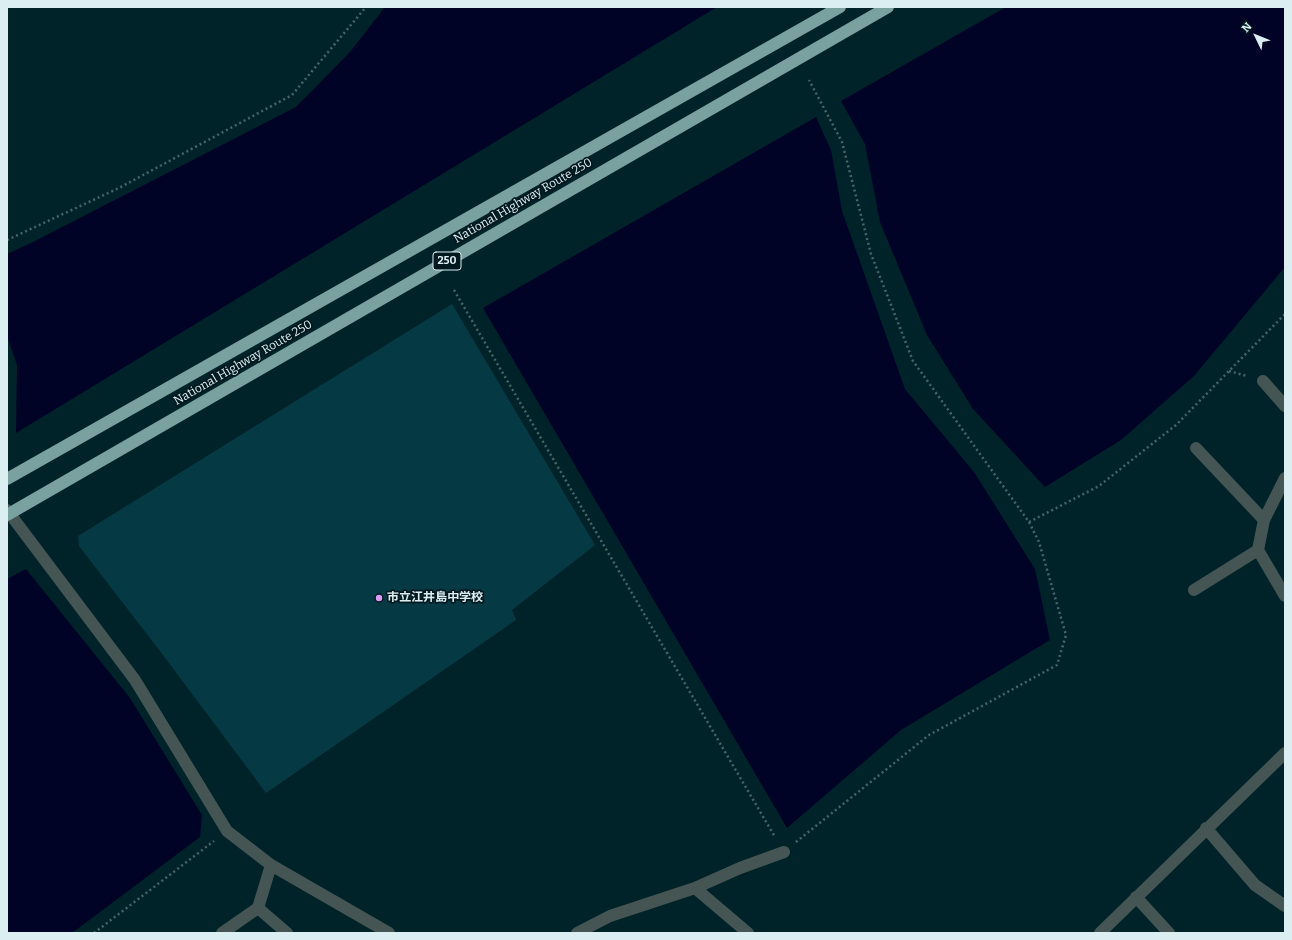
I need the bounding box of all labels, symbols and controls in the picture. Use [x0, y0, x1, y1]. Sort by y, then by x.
north arrow [1236, 16, 1276, 56]
text: N [1239, 20, 1255, 35]
street label: National Highway Route 250 [451, 155, 595, 247]
road number: 250 [433, 252, 461, 270]
street label: National Highway Route 250 [171, 317, 315, 409]
place label: 市立江井島中学校 [387, 591, 483, 605]
marker: 市立江井島中学校 [374, 593, 384, 603]

